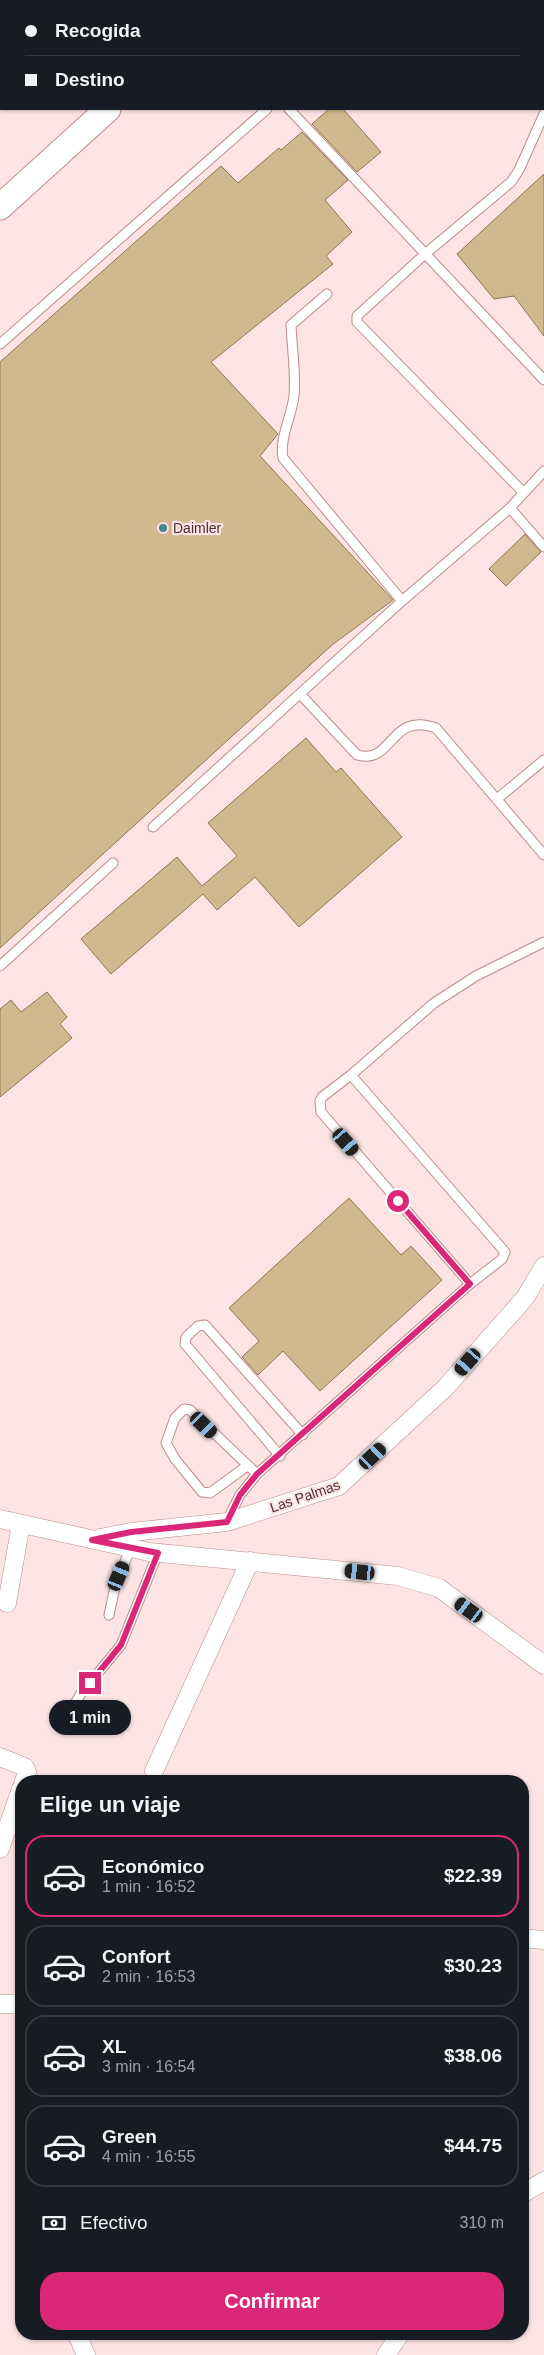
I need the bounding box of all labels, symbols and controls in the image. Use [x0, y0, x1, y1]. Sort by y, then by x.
text: Recogida [55, 20, 141, 41]
text: Destino [55, 69, 125, 90]
place label: Daimler [173, 520, 222, 536]
marker: Daimler [157, 522, 169, 534]
car [330, 1126, 361, 1158]
route start [387, 1190, 409, 1212]
car [452, 1346, 483, 1378]
car [187, 1409, 220, 1441]
car [356, 1440, 389, 1472]
street label: Las Palmas [268, 1477, 342, 1515]
car [106, 1559, 131, 1593]
car [344, 1563, 375, 1581]
car [452, 1595, 485, 1625]
route end [79, 1672, 101, 1694]
callout: 1 min [49, 1700, 131, 1736]
text: 1 min [69, 1709, 111, 1726]
text: Elige un viaje [40, 1792, 181, 1817]
icon: car [42, 1854, 87, 1899]
text: Económico [102, 1856, 204, 1877]
text: $22.39 [444, 1865, 502, 1886]
text: 1 min · 16:52 [102, 1878, 195, 1895]
icon: car [42, 1944, 87, 1989]
text: Confort [102, 1946, 171, 1967]
text: $30.23 [444, 1955, 502, 1976]
text: 2 min · 16:53 [102, 1968, 195, 1985]
icon: car [42, 2034, 87, 2079]
text: XL [102, 2036, 126, 2057]
text: $38.06 [444, 2045, 502, 2066]
text: 3 min · 16:54 [102, 2058, 195, 2075]
icon: car [42, 2124, 87, 2169]
text: Green [102, 2126, 157, 2147]
text: $44.75 [444, 2135, 502, 2156]
text: 4 min · 16:55 [102, 2148, 195, 2165]
icon: cash [40, 2209, 68, 2237]
text: Efectivo [80, 2212, 148, 2233]
text: 310 m [460, 2214, 504, 2231]
button: Confirmar [40, 2272, 504, 2330]

